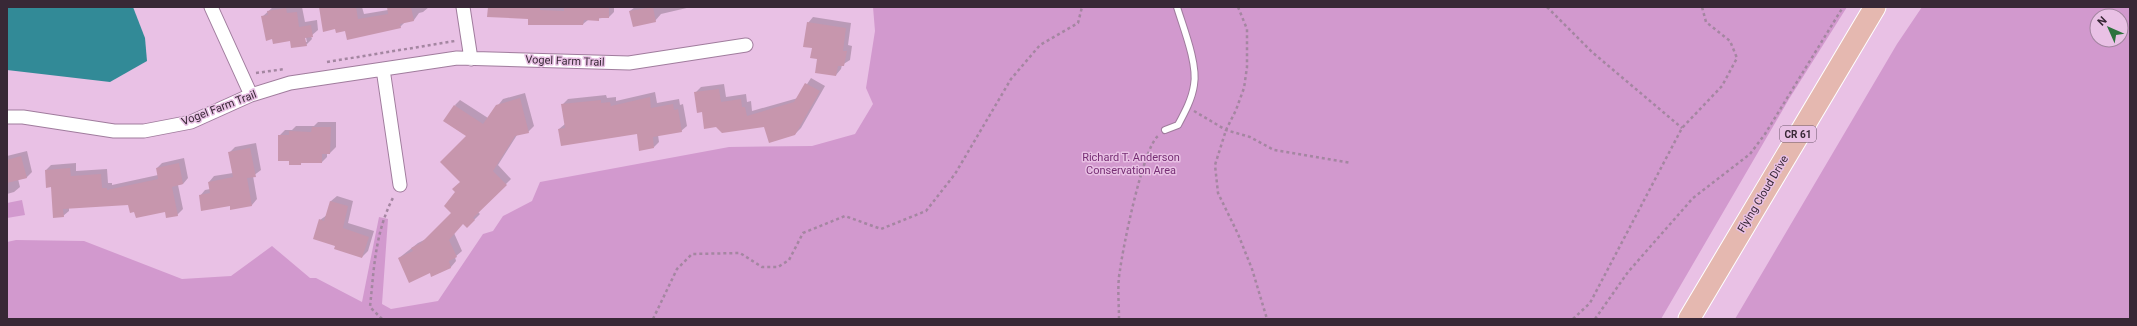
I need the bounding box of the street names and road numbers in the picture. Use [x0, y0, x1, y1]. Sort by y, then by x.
street label: Vogel Farm Trail [525, 53, 605, 69]
street label: Vogel Farm Trail [180, 88, 258, 128]
road number: CR 61 [1780, 126, 1816, 142]
street label: Flying Cloud Drive [1735, 153, 1791, 235]

